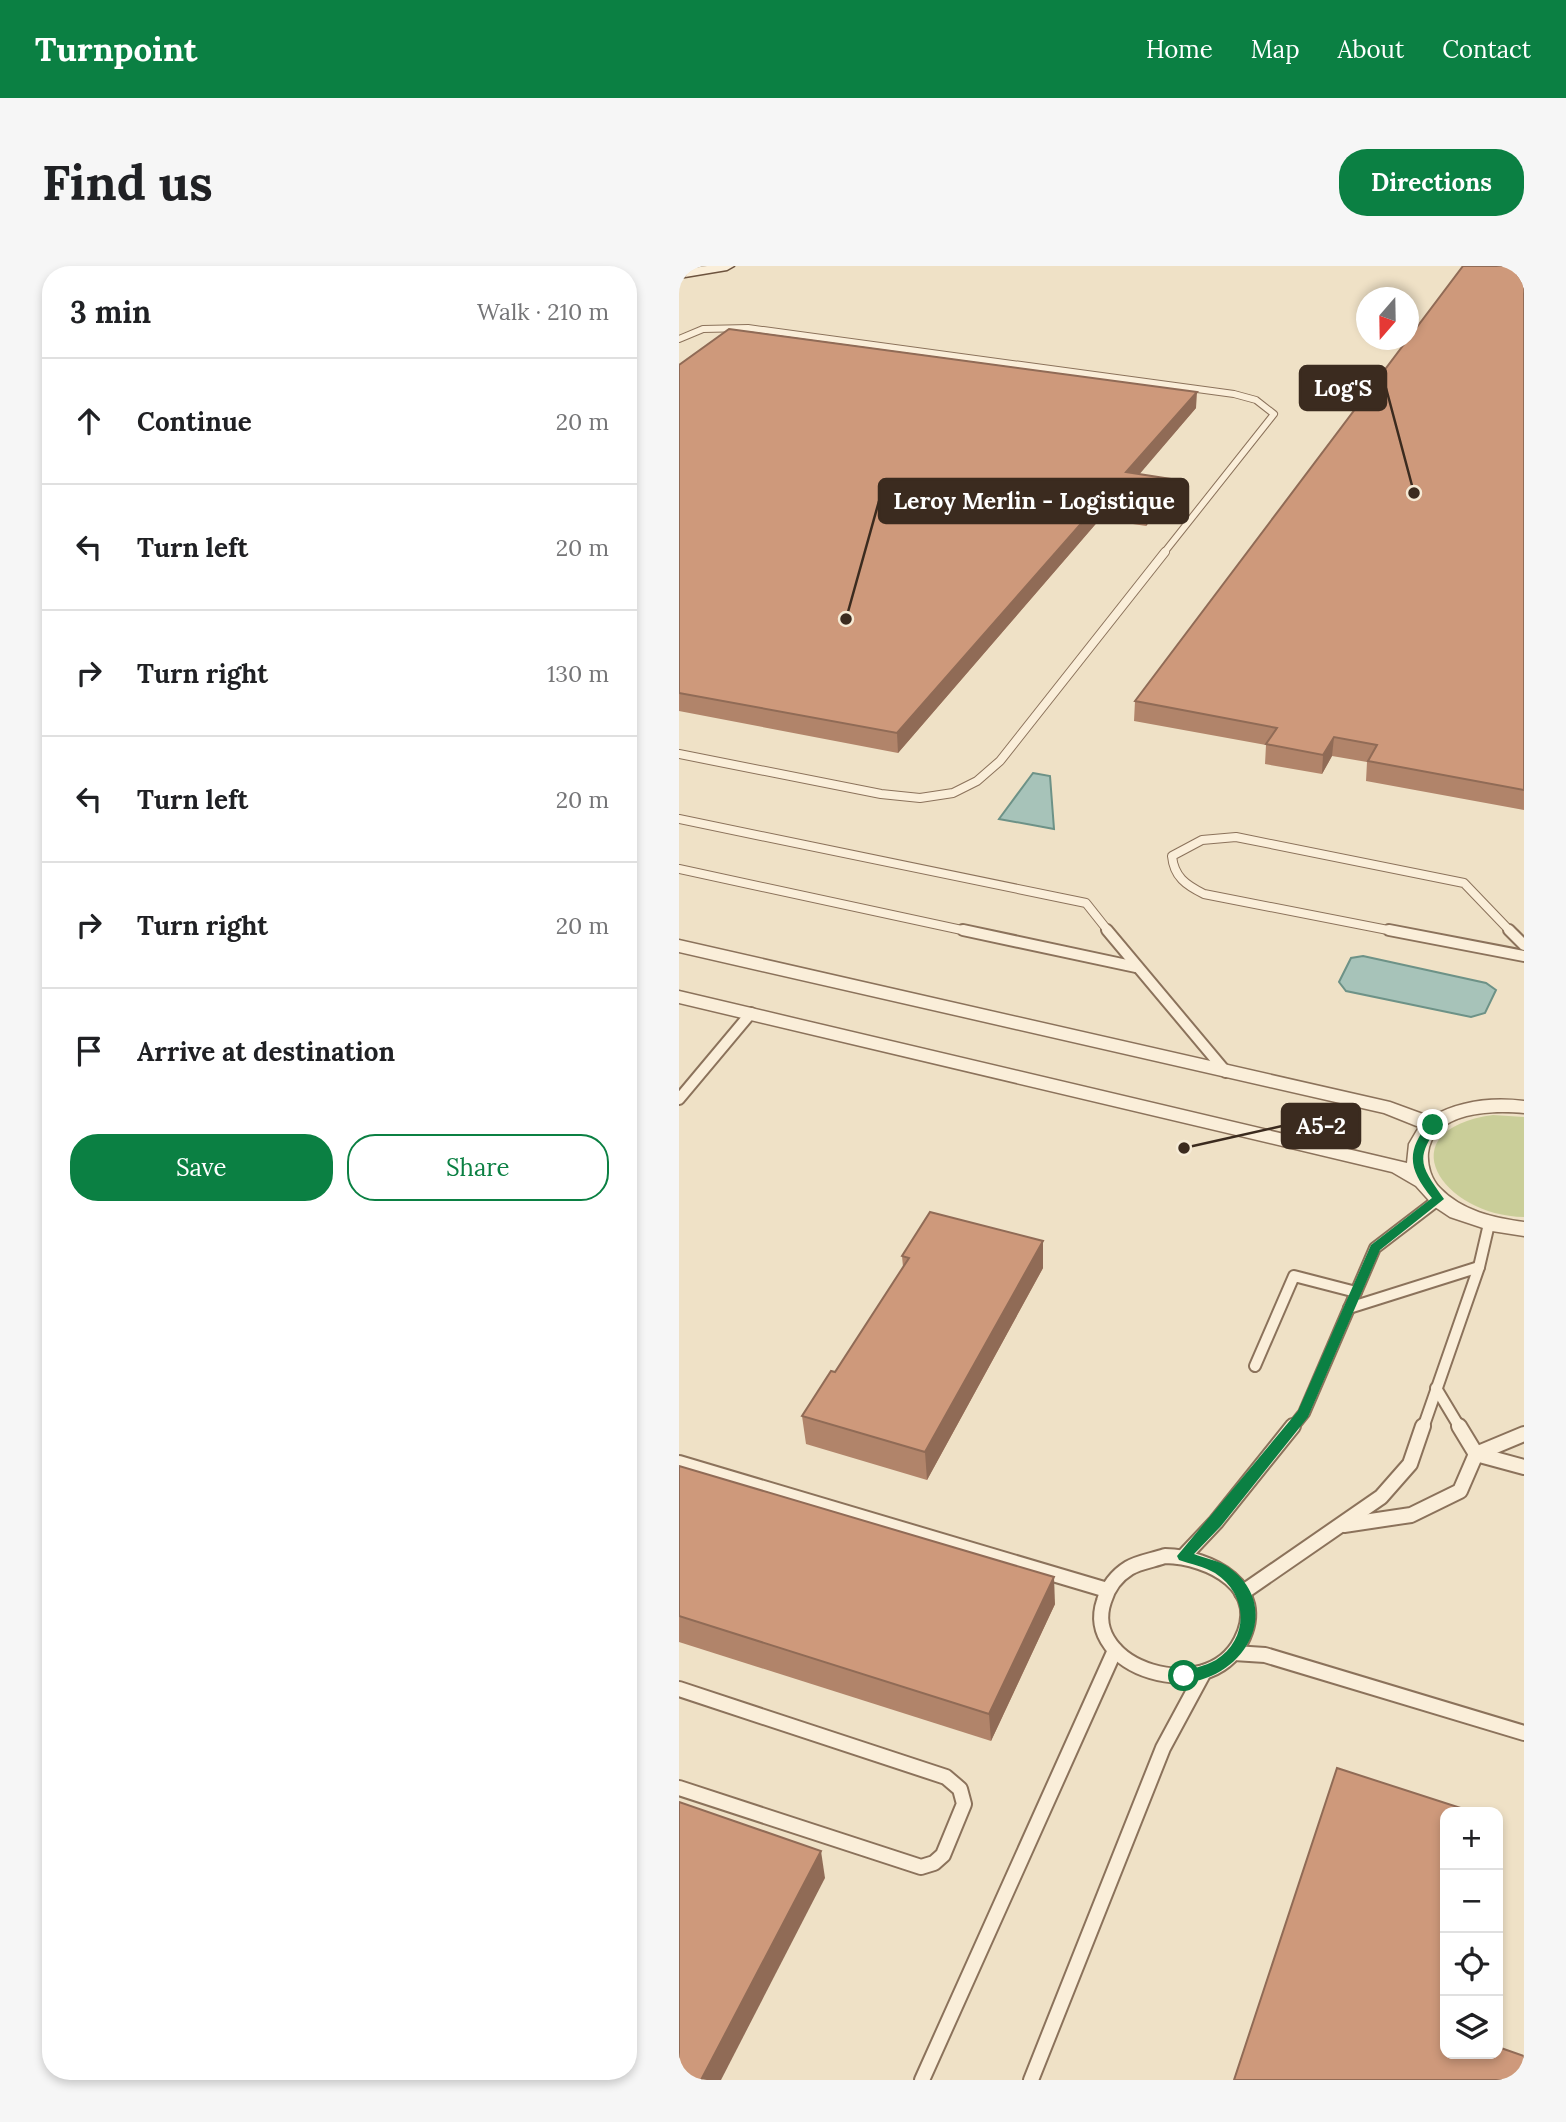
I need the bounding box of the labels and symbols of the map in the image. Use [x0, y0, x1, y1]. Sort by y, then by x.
north arrow [1356, 287, 1419, 350]
callout: Log'S [1300, 366, 1386, 410]
text: Log'S [1314, 373, 1372, 402]
callout: Leroy Merlin - Logistique [879, 479, 1188, 523]
text: Leroy Merlin - Logistique [893, 486, 1175, 515]
callout: A5-2 [1282, 1104, 1360, 1148]
route end [1417, 1109, 1448, 1140]
text: A5-2 [1296, 1111, 1346, 1140]
route start [1168, 1660, 1199, 1691]

